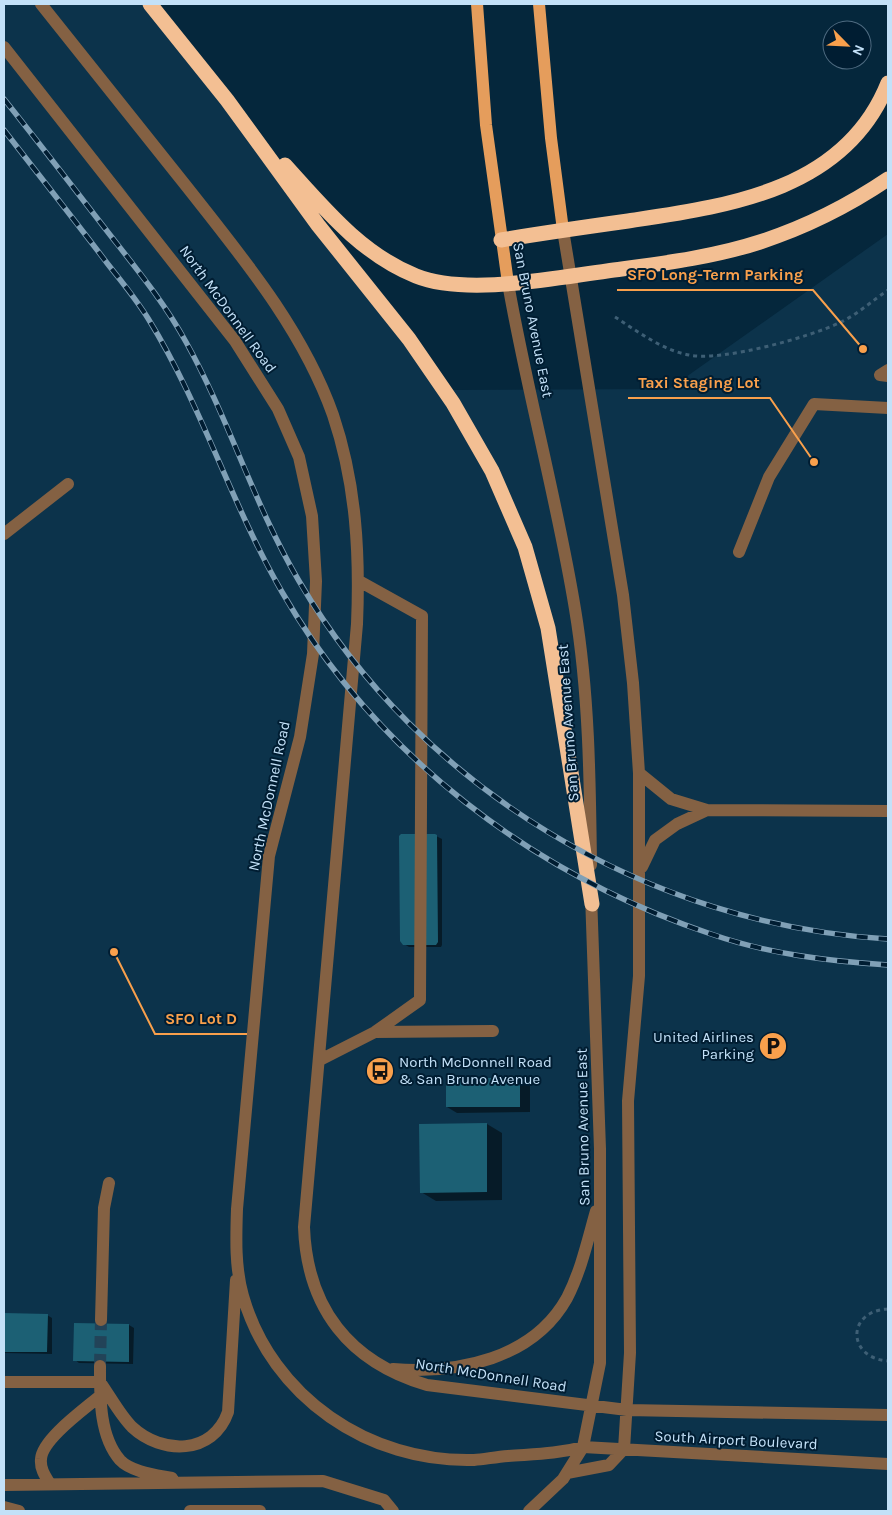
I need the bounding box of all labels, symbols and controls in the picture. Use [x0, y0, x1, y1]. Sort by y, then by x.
north arrow [822, 20, 872, 70]
text: N [849, 42, 868, 58]
street label: San Bruno Avenue East [509, 241, 557, 399]
street label: North McDonnell Road [176, 242, 280, 376]
callout: SFO Long-Term Parking [617, 259, 813, 290]
text: SFO Long-Term Parking [627, 265, 803, 284]
callout: Taxi Staging Lot [628, 367, 770, 398]
text: Taxi Staging Lot [638, 373, 760, 392]
street label: San Bruno Avenue East [553, 643, 582, 802]
street label: North McDonnell Road [244, 719, 294, 873]
callout: SFO Lot D [155, 1003, 247, 1034]
text: SFO Lot D [165, 1009, 237, 1028]
place label: United Airlines Parking [653, 1028, 755, 1063]
parking icon: United Airlines Parking [758, 1031, 788, 1061]
street label: San Bruno Avenue East [573, 1048, 593, 1206]
place label: North McDonnell Road & San Bruno Avenue [399, 1053, 552, 1088]
bus stop icon: North McDonnell Road & San Bruno Avenue [365, 1056, 395, 1086]
street label: North McDonnell Road [414, 1354, 568, 1396]
street label: South Airport Boulevard [654, 1427, 818, 1453]

